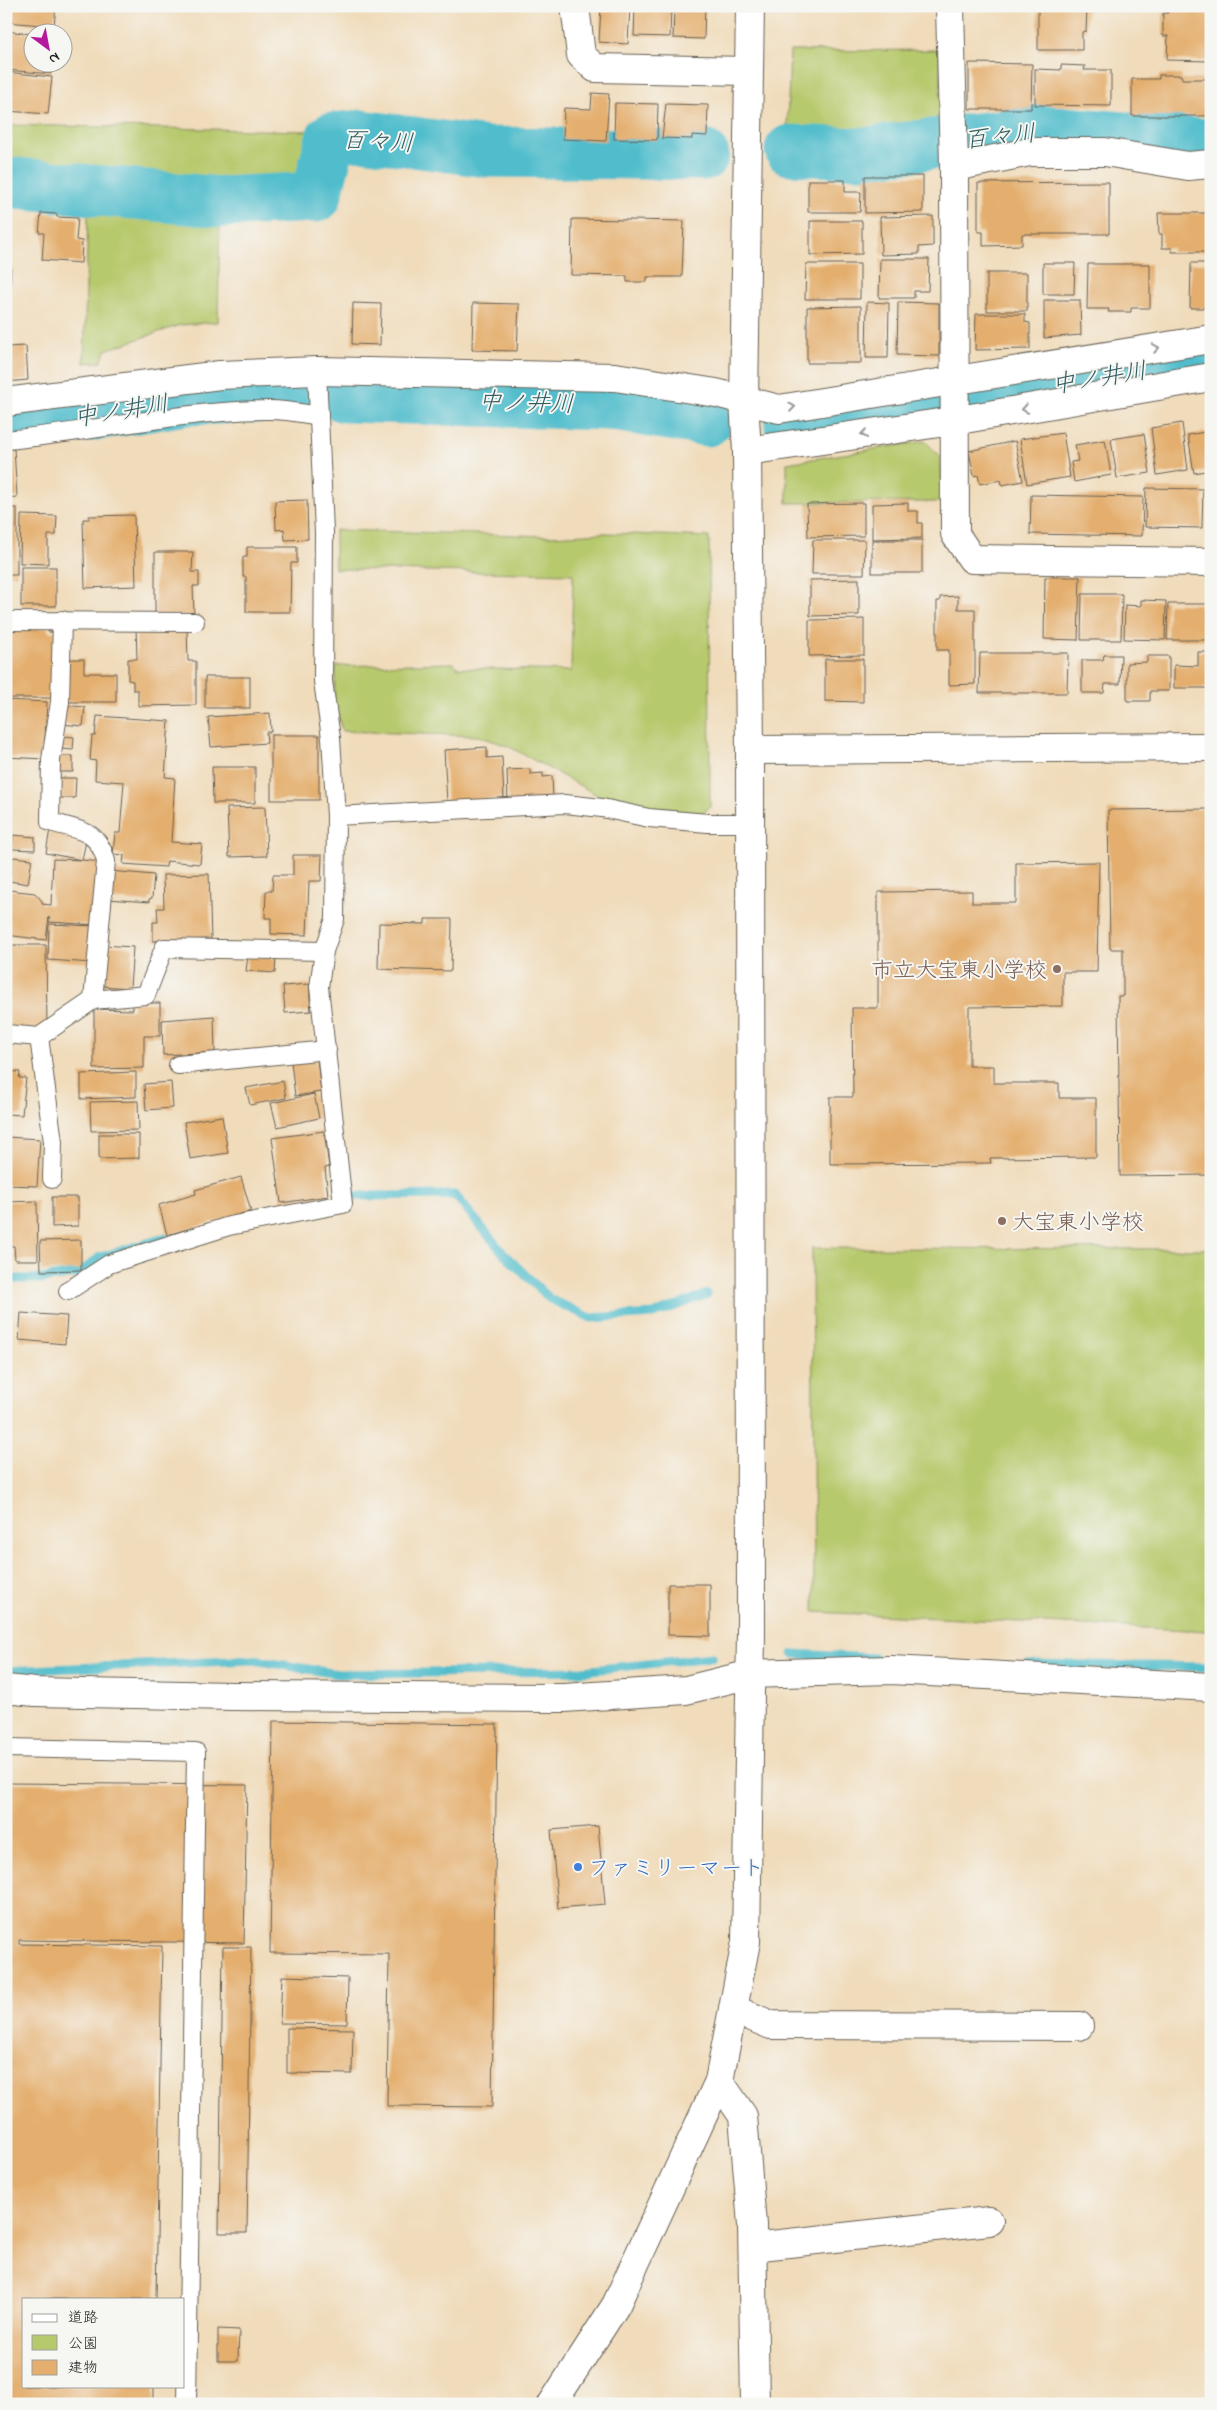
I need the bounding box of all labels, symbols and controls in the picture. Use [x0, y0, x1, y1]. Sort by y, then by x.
north arrow [22, 22, 72, 72]
text: N [45, 46, 64, 69]
water label: 百々川 [963, 117, 1038, 160]
water label: 百々川 [341, 124, 415, 163]
one-way arrow [1152, 343, 1161, 353]
water label: 中ノ井川 [1049, 355, 1150, 404]
water label: 中ノ井川 [477, 385, 574, 424]
water label: 中ノ井川 [71, 388, 172, 437]
one-way arrow [788, 402, 796, 413]
one-way arrow [1020, 403, 1029, 413]
one-way arrow [860, 428, 868, 439]
place label: 市立大宝東小学校 [871, 956, 1047, 988]
marker: 市立大宝東小学校 [1051, 963, 1063, 975]
place label: 大宝東小学校 [1012, 1208, 1144, 1240]
marker: 大宝東小学校 [996, 1215, 1008, 1227]
place label: ファミリーマート [588, 1854, 764, 1886]
marker: ファミリーマート [572, 1861, 584, 1873]
legend [22, 2298, 185, 2388]
text: 道路 [68, 2307, 98, 2329]
text: 公園 [68, 2333, 98, 2355]
text: 建物 [68, 2357, 98, 2379]

